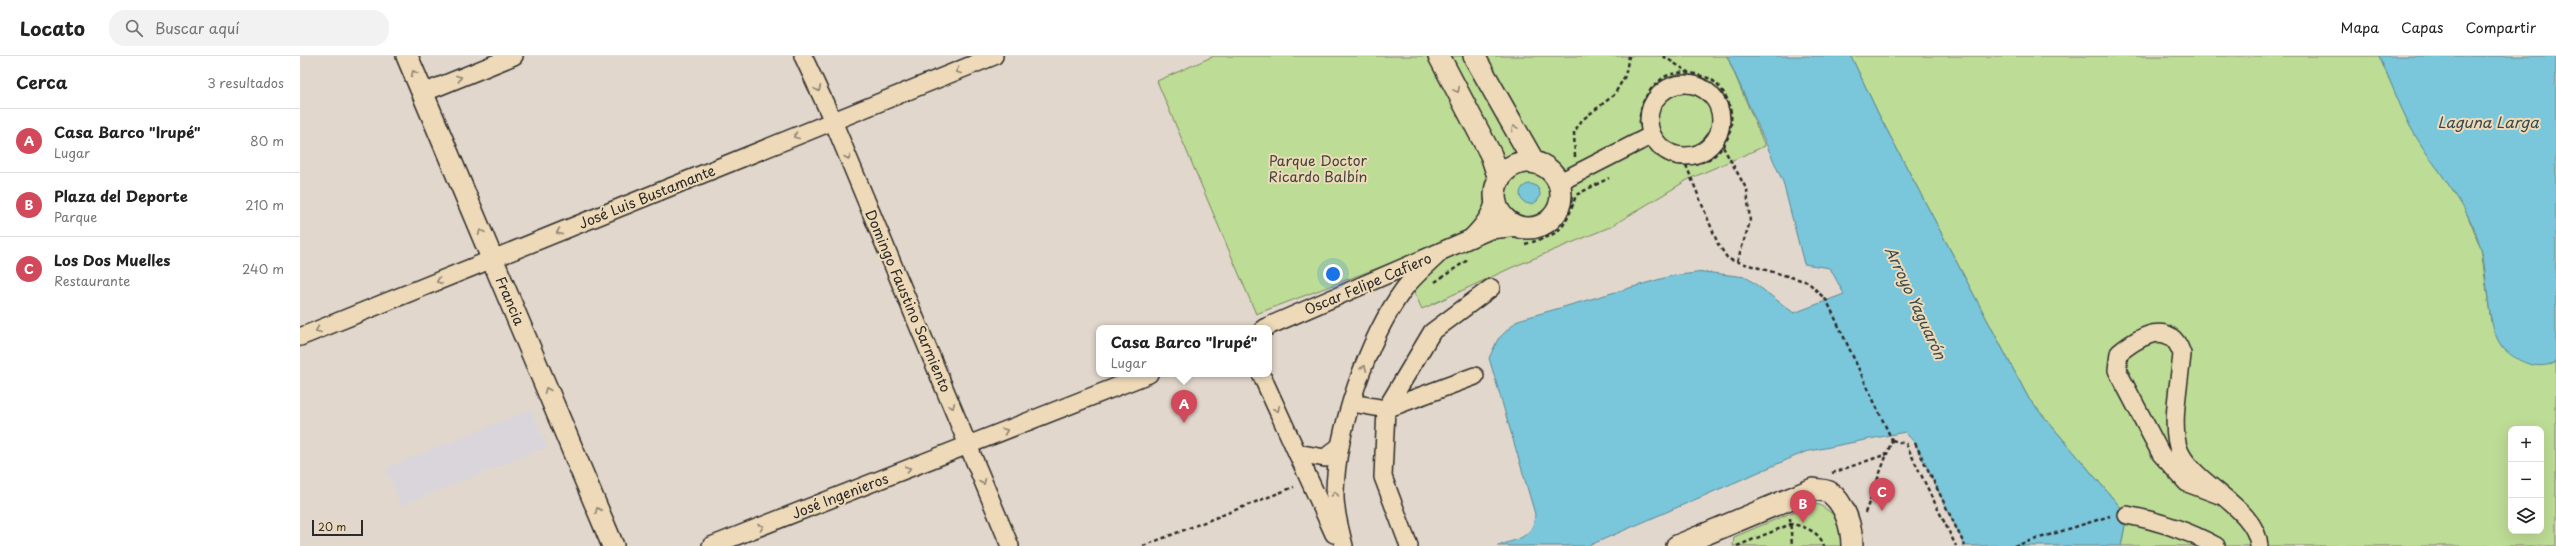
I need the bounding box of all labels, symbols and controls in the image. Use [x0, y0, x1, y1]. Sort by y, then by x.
search box [109, 10, 389, 46]
text: Locato [20, 14, 85, 42]
text: Buscar aquí [155, 16, 239, 39]
icon: search [123, 17, 145, 39]
text: Mapa [2341, 17, 2379, 38]
text: Capas [2401, 17, 2443, 38]
text: Compartir [2465, 17, 2536, 38]
one-way arrow [954, 66, 961, 74]
text: Cerca [16, 69, 67, 95]
one-way arrow [411, 70, 419, 77]
text: 3 resultados [207, 73, 284, 92]
one-way arrow [456, 75, 463, 83]
one-way arrow [813, 84, 821, 92]
one-way arrow [1452, 86, 1460, 94]
water label: Laguna Larga [2437, 110, 2539, 133]
text: Casa Barco "Irupé" [54, 120, 201, 143]
one-way arrow [1511, 125, 1518, 132]
text: A [24, 131, 34, 150]
text: 80 m [250, 131, 284, 150]
one-way arrow [793, 131, 801, 139]
text: Lugar [54, 143, 90, 162]
park label: Parque Doctor Ricardo Balbín [1269, 150, 1367, 187]
one-way arrow [843, 154, 851, 161]
street label: José Luis Bustamante [575, 159, 719, 234]
text: Plaza del Deporte [54, 184, 188, 207]
text: B [25, 195, 33, 214]
text: 210 m [245, 195, 284, 214]
street label: Domingo Faustino Sarmiento [860, 206, 957, 395]
text: Parque [54, 207, 97, 226]
one-way arrow [556, 227, 564, 235]
one-way arrow [477, 228, 485, 235]
water label: Arroyo Yaguarón [1880, 242, 1953, 364]
street label: Oscar Felipe Cafiero [1301, 247, 1435, 320]
text: Los Dos Muelles [54, 248, 170, 271]
text: C [24, 259, 34, 278]
text: 240 m [242, 259, 284, 278]
your location [1323, 264, 1343, 284]
text: Restaurante [54, 271, 130, 290]
street label: Francia [491, 273, 530, 329]
one-way arrow [435, 276, 443, 284]
one-way arrow [315, 325, 322, 333]
popup [1096, 325, 1272, 377]
text: Casa Barco "Irupé" [1111, 330, 1257, 353]
text: Lugar [1111, 353, 1147, 372]
one-way arrow [1359, 365, 1367, 372]
one-way arrow [544, 387, 552, 394]
pin: A [1171, 390, 1197, 423]
one-way arrow [947, 402, 955, 410]
one-way arrow [1272, 405, 1280, 413]
map controls [2508, 426, 2544, 534]
button: + [2508, 426, 2544, 462]
one-way arrow [1001, 428, 1008, 436]
button: − [2508, 462, 2544, 498]
one-way arrow [904, 466, 911, 474]
street label: José Ingenieros [788, 467, 891, 524]
one-way arrow [979, 478, 987, 485]
pin: C [1869, 478, 1895, 511]
pin: B [1790, 490, 1816, 523]
one-way arrow [1331, 491, 1340, 497]
button: layers [2508, 498, 2544, 534]
one-way arrow [595, 507, 603, 515]
scale bar [312, 518, 363, 537]
text: 20 m [318, 518, 346, 535]
one-way arrow [757, 523, 764, 531]

